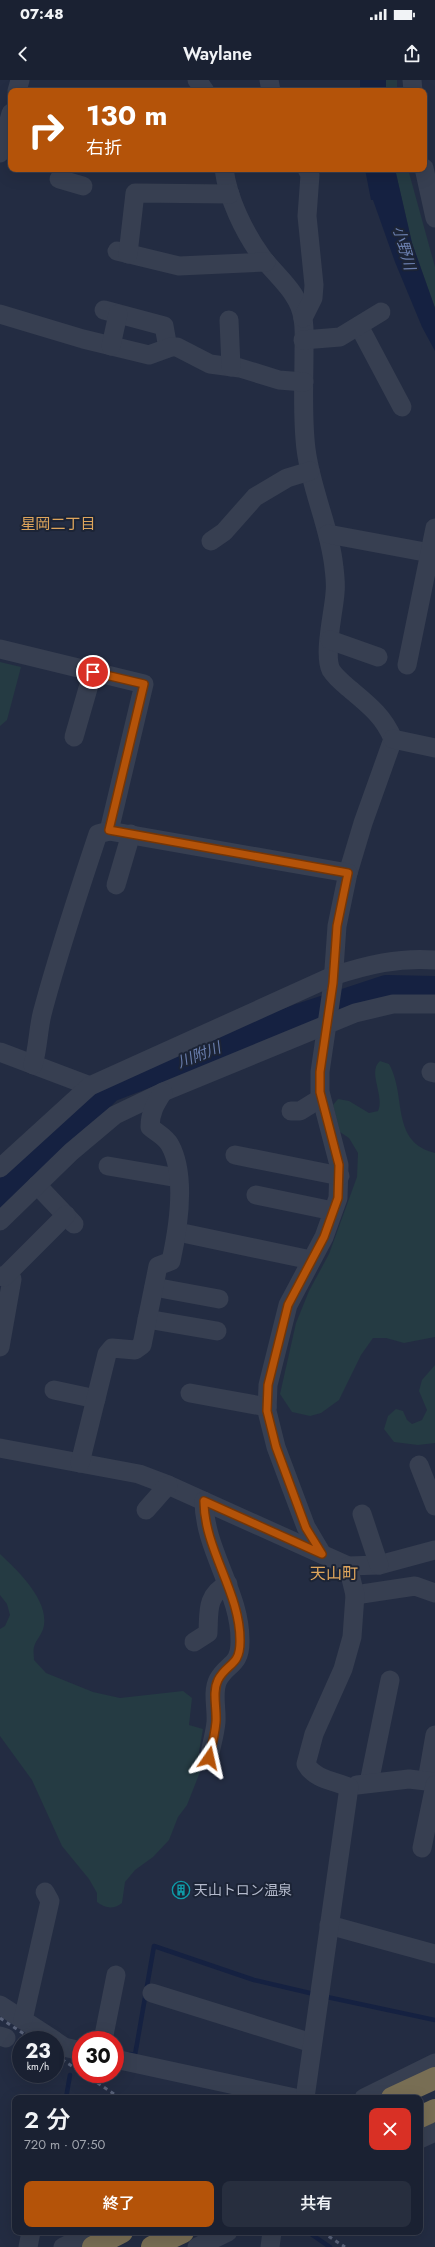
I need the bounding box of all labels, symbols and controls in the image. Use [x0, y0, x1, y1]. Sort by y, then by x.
text: 07:48 [20, 3, 64, 25]
text: Waylane [183, 41, 252, 67]
icon: back [12, 43, 34, 65]
icon: share [401, 43, 423, 65]
text: 130 m [86, 95, 168, 136]
icon: right [20, 104, 72, 156]
text: 右折 [86, 135, 122, 161]
water label: 小野川 [387, 223, 421, 275]
district label: 星岡二丁目 [20, 513, 96, 535]
pin [76, 655, 110, 689]
icon: arrive [82, 661, 104, 683]
water label: 川附川 [174, 1036, 226, 1073]
district label: 天山町 [310, 1562, 358, 1585]
position arrow [188, 1737, 230, 1779]
building icon: 天山トロン温泉 [171, 1880, 191, 1900]
place label: 天山トロン温泉 [194, 1880, 292, 1900]
speed limit sign: 30 [72, 2031, 124, 2083]
text: 23 [25, 2037, 51, 2066]
text: km/h [27, 2059, 49, 2074]
text: 2 分 [24, 2102, 70, 2137]
button: close [369, 2108, 411, 2150]
text: 720 m · 07:50 [24, 2135, 105, 2154]
button: 終了 [24, 2181, 214, 2227]
button: 共有 [222, 2181, 411, 2227]

